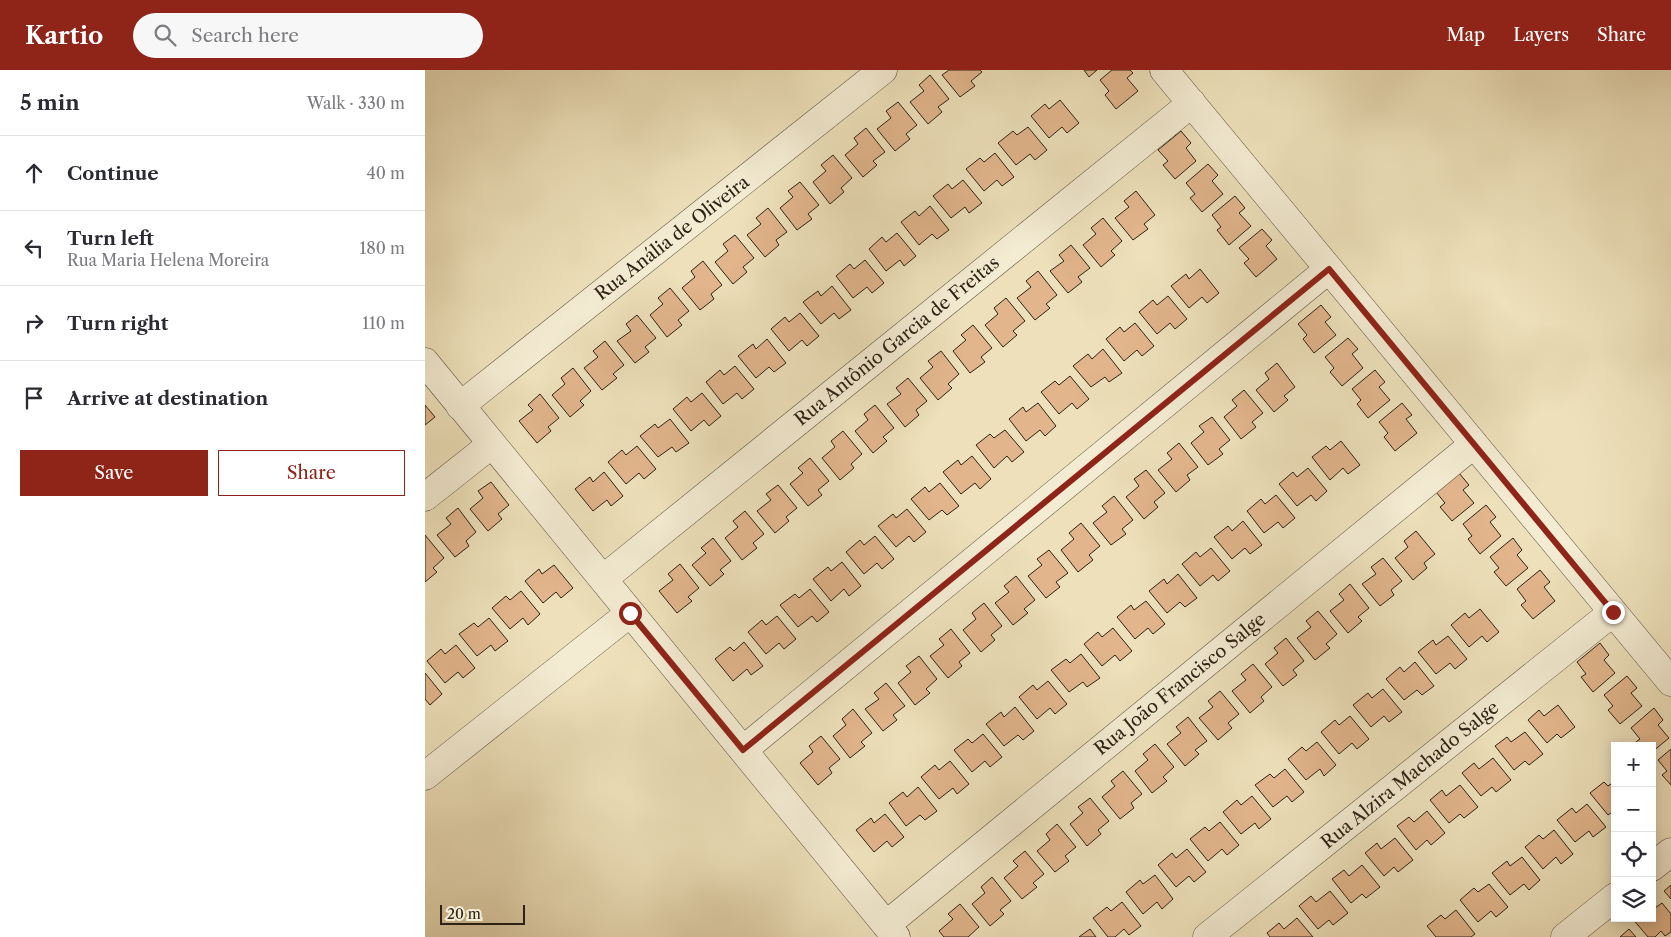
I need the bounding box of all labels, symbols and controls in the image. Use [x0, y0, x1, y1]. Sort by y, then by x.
search box [133, 13, 483, 58]
text: Kartio [25, 21, 103, 50]
icon: search [151, 21, 179, 49]
text: Search here [191, 24, 299, 47]
text: Map [1447, 24, 1485, 46]
text: Layers [1513, 24, 1569, 46]
text: Share [1597, 24, 1646, 46]
text: 5 min [20, 90, 80, 115]
text: Walk · 330 m [307, 93, 405, 113]
icon: ahead [20, 159, 48, 187]
text: Continue [67, 162, 159, 185]
text: 40 m [366, 163, 405, 183]
street label: Rua Anália de Oliveira [590, 171, 754, 305]
text: Turn left [67, 227, 154, 250]
icon: left [20, 234, 48, 262]
text: 180 m [359, 238, 405, 258]
text: Rua Maria Helena Moreira [67, 250, 269, 270]
street label: Rua Antônio Garcia de Freitas [790, 252, 1004, 430]
icon: right [20, 309, 48, 337]
text: Turn right [67, 312, 168, 335]
text: 110 m [362, 313, 405, 333]
icon: arrive [20, 384, 48, 412]
text: Arrive at destination [67, 387, 268, 410]
button: Save [20, 450, 208, 496]
button: Share [218, 450, 405, 496]
route end [1602, 601, 1625, 624]
route start [619, 602, 642, 625]
street label: Rua João Francisco Salge [1090, 608, 1270, 760]
street label: Rua Alzira Machado Salge [1317, 697, 1503, 853]
map controls [1611, 742, 1656, 922]
button: + [1611, 742, 1656, 787]
button: − [1611, 787, 1656, 832]
button: locate [1611, 832, 1656, 877]
button: layers [1611, 877, 1656, 922]
scale bar [440, 902, 525, 925]
text: 20 m [447, 905, 481, 923]

